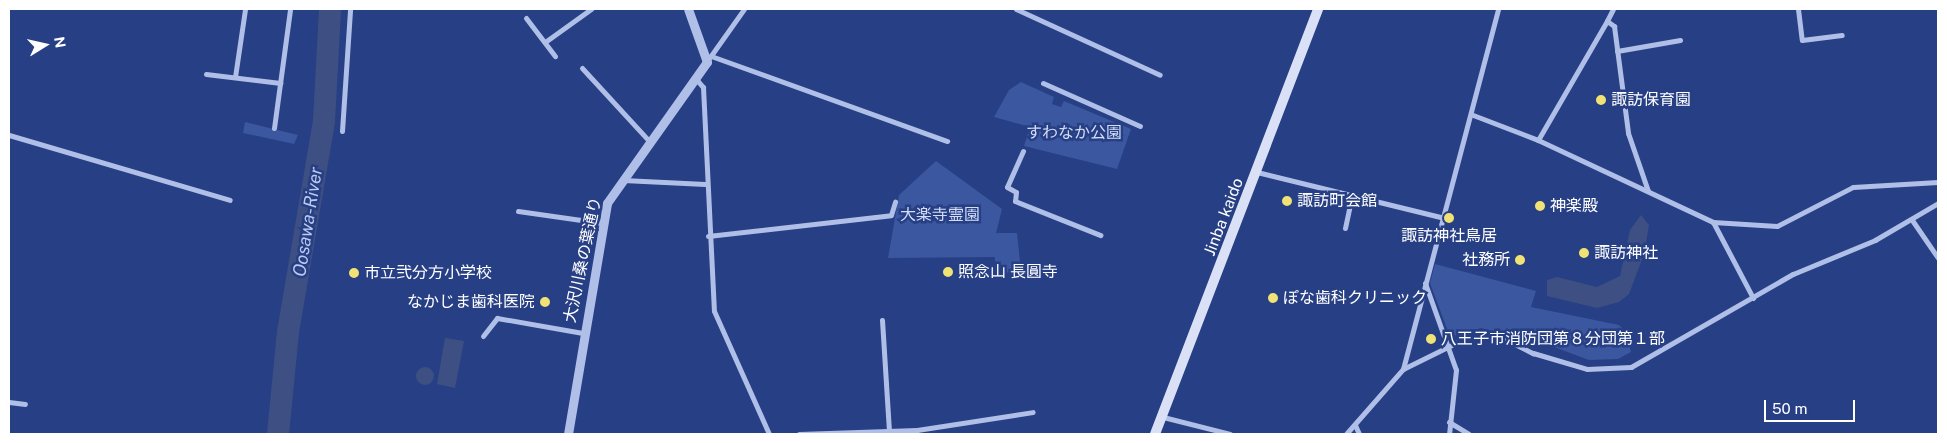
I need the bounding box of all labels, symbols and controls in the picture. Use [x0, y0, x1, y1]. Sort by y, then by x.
north arrow [20, 20, 70, 70]
text: N [51, 36, 69, 49]
place label: 諏訪保育園 [1611, 90, 1691, 110]
marker: 諏訪保育園 [1595, 94, 1607, 106]
park label: すわなか公園 [1026, 123, 1122, 143]
water label: Oosawa-River [289, 166, 327, 278]
street label: Jinba kaido [1200, 175, 1248, 259]
place label: 諏訪町会館 [1297, 191, 1377, 211]
street label: 大沢川桑の葉通り [560, 195, 606, 325]
marker: 諏訪町会館 [1281, 195, 1293, 207]
place label: 神楽殿 [1550, 196, 1598, 216]
marker: 神楽殿 [1534, 200, 1546, 212]
park label: 大楽寺霊園 [900, 205, 980, 225]
marker: 諏訪神社鳥居 [1443, 212, 1455, 224]
place label: 諏訪神社鳥居 [1401, 226, 1497, 246]
place label: 諏訪神社 [1594, 243, 1658, 263]
marker: 諏訪神社 [1578, 247, 1590, 259]
place label: 社務所 [1462, 250, 1510, 270]
marker: 社務所 [1514, 254, 1526, 266]
place label: 照念山 長圓寺 [958, 262, 1058, 282]
place label: 市立弐分方小学校 [364, 263, 492, 283]
marker: 照念山 長圓寺 [942, 266, 954, 278]
marker: 市立弐分方小学校 [348, 267, 360, 279]
place label: ぽな歯科クリニック [1283, 288, 1427, 308]
place label: なかじま歯科医院 [407, 292, 535, 312]
marker: ぽな歯科クリニック [1267, 292, 1279, 304]
marker: なかじま歯科医院 [539, 296, 551, 308]
place label: 八王子市消防団第８分団第１部 [1441, 329, 1665, 349]
marker: 八王子市消防団第８分団第１部 [1425, 333, 1437, 345]
scale bar [1767, 390, 1858, 422]
text: 50 m [1772, 400, 1807, 417]

